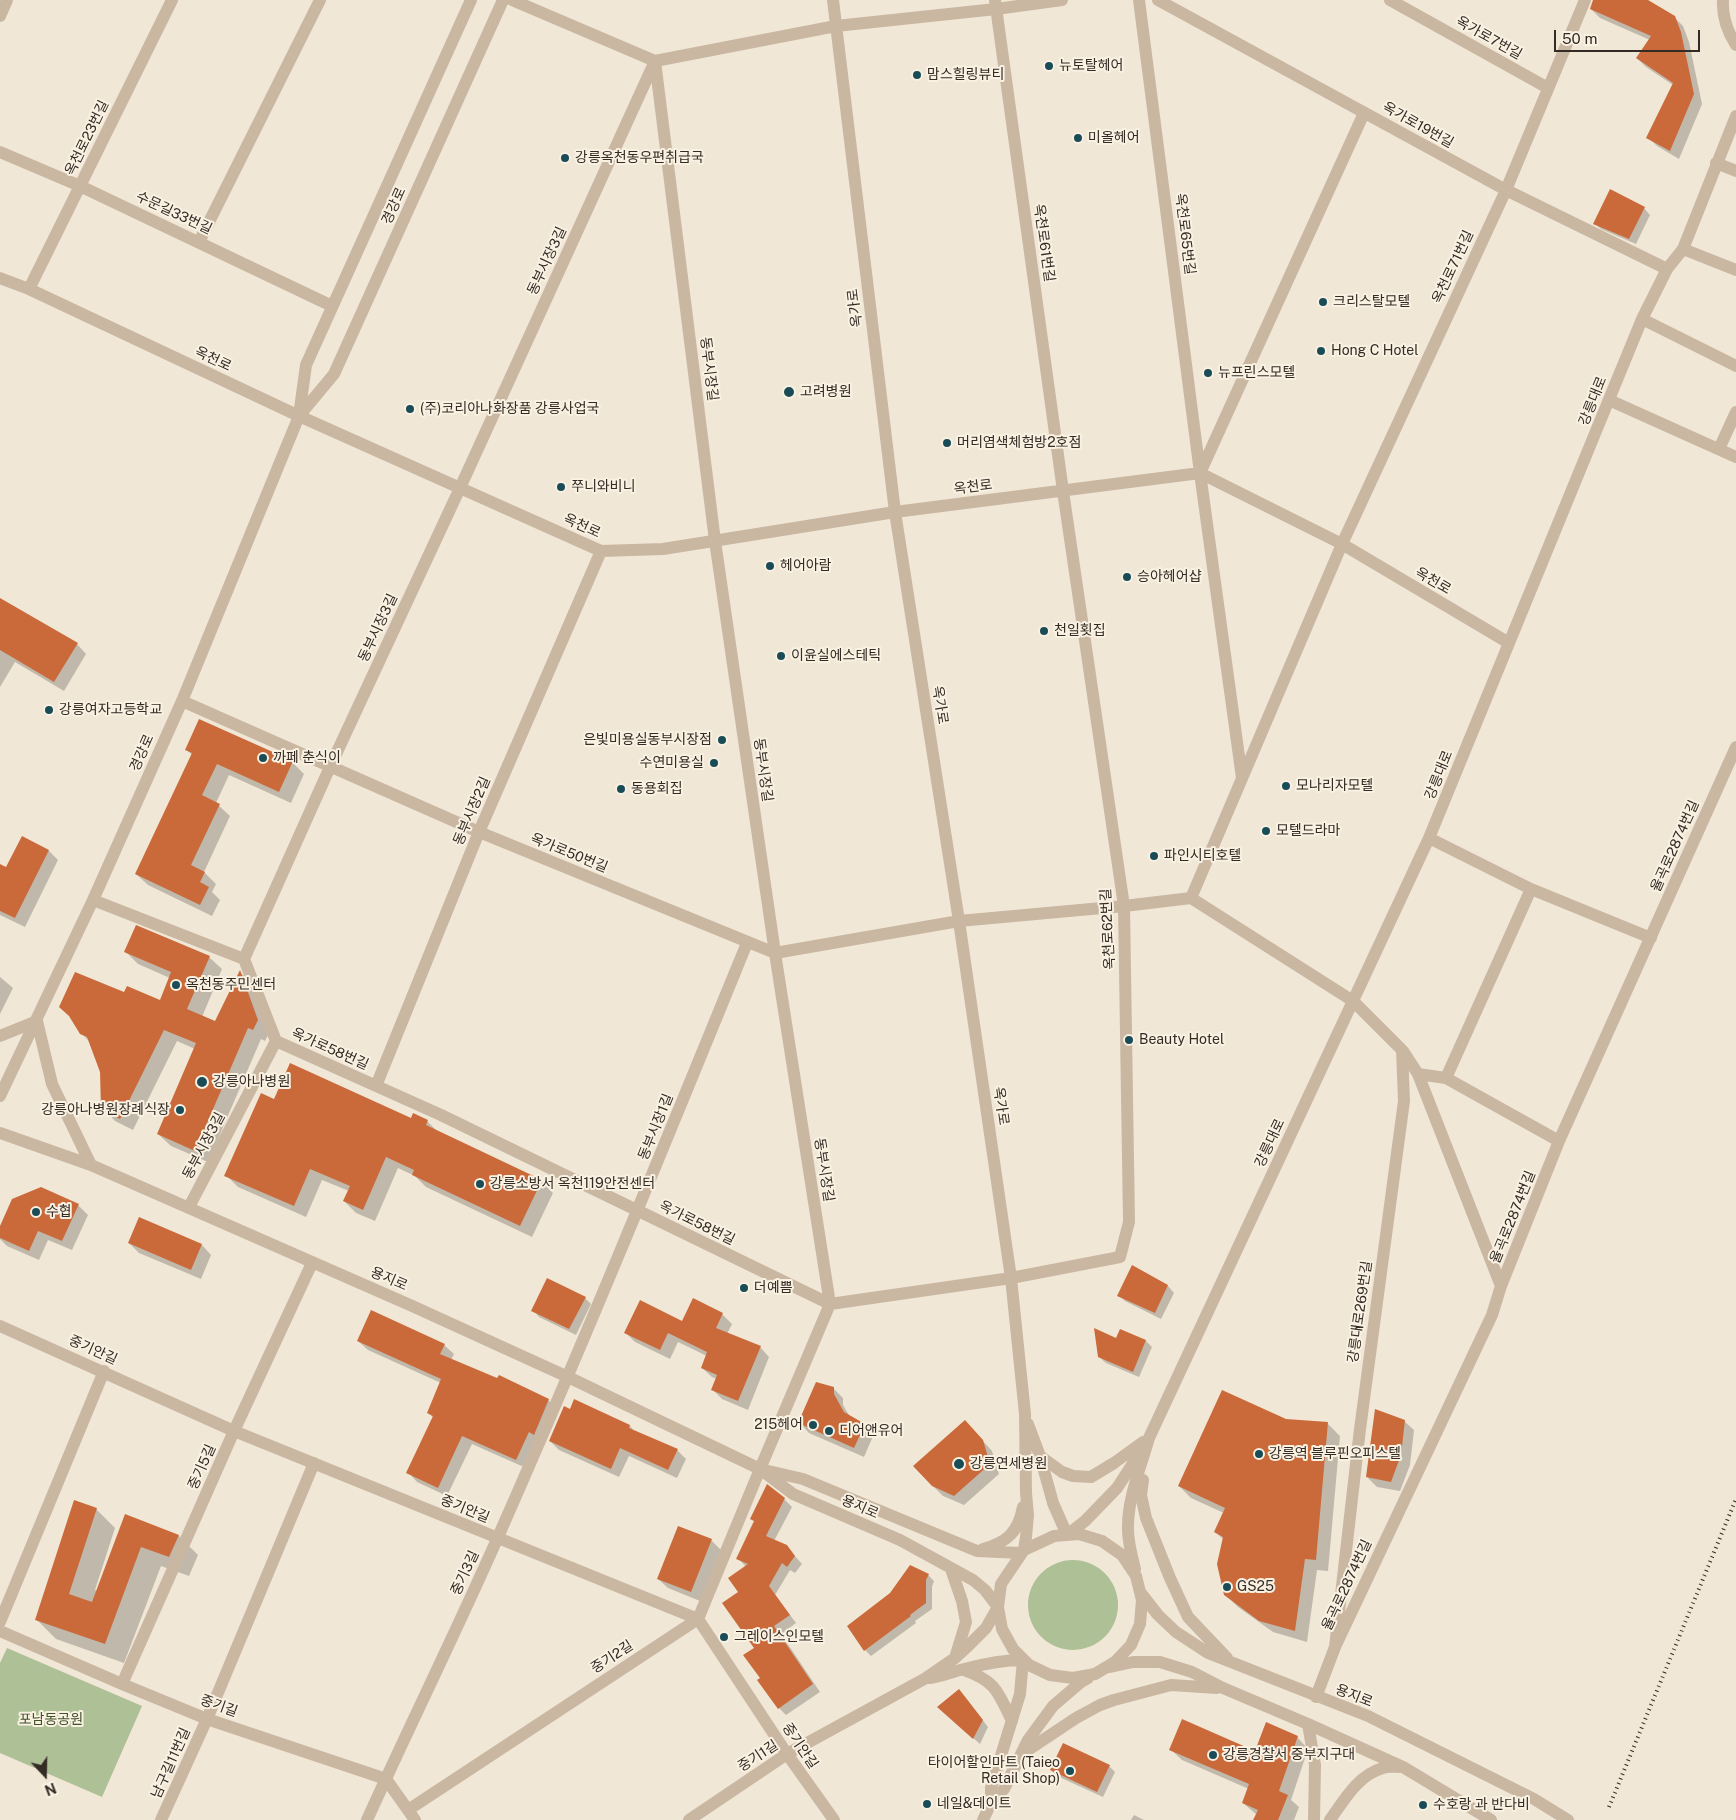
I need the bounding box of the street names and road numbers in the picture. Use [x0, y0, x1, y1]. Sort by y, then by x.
street label: 옥가로7번길 [1453, 13, 1525, 63]
street label: 옥천로23번길 [62, 98, 112, 178]
street label: 옥가로19번길 [1379, 99, 1457, 151]
street label: 경강로 [378, 185, 410, 227]
street label: 수문길33번길 [133, 188, 215, 238]
street label: 옥천로65번길 [1172, 192, 1198, 276]
street label: 옥천로61번길 [1030, 203, 1058, 283]
street label: 동부시장3길 [524, 224, 570, 298]
street label: 옥천로71번길 [1429, 228, 1477, 306]
street label: 옥가로 [844, 288, 866, 328]
street label: 동부시장길 [697, 336, 721, 402]
street label: 옥천로 [192, 343, 234, 375]
street label: 강릉대로 [1576, 374, 1610, 428]
street label: 옥천로 [953, 476, 993, 498]
street label: 옥천로 [561, 510, 603, 542]
street label: 옥천로 [1412, 564, 1454, 598]
street label: 동부시장3길 [355, 591, 401, 665]
street label: 옥가로 [929, 685, 951, 725]
street label: 경강로 [126, 732, 158, 774]
street label: 동부시장길 [750, 737, 776, 803]
street label: 강릉대로 [1422, 748, 1456, 802]
street label: 동부시장2길 [450, 774, 494, 848]
street label: 율곡로2874번길 [1647, 798, 1703, 894]
street label: 옥가로50번길 [528, 830, 610, 876]
street label: 옥천로62번길 [1097, 888, 1119, 970]
street label: 옥가로58번길 [289, 1025, 371, 1073]
street label: 옥가로 [990, 1086, 1012, 1126]
street label: 동부시장1길 [635, 1091, 677, 1163]
street label: 동부시장3길 [179, 1110, 229, 1182]
street label: 강릉대로 [1252, 1116, 1288, 1170]
street label: 동부시장길 [811, 1137, 837, 1203]
street label: 율곡로2874번길 [1487, 1168, 1539, 1266]
street label: 옥가로58번길 [656, 1197, 738, 1249]
street label: 강릉대로269번길 [1345, 1260, 1375, 1364]
street label: 용지로 [368, 1264, 410, 1294]
street label: 중기안길 [66, 1332, 120, 1368]
street label: 중기5길 [185, 1442, 219, 1492]
street label: 중기안길 [438, 1492, 492, 1526]
street label: 용지로 [839, 1492, 881, 1522]
street label: 율곡로2874번길 [1319, 1537, 1375, 1633]
street label: 중기3길 [447, 1548, 483, 1598]
street label: 중기2길 [588, 1637, 636, 1677]
street label: 용지로 [1333, 1681, 1375, 1711]
street label: 중기길 [198, 1691, 240, 1721]
street label: 중기안길 [779, 1720, 821, 1772]
street label: 남구길11번길 [148, 1725, 194, 1801]
street label: 중기1길 [735, 1737, 781, 1775]

